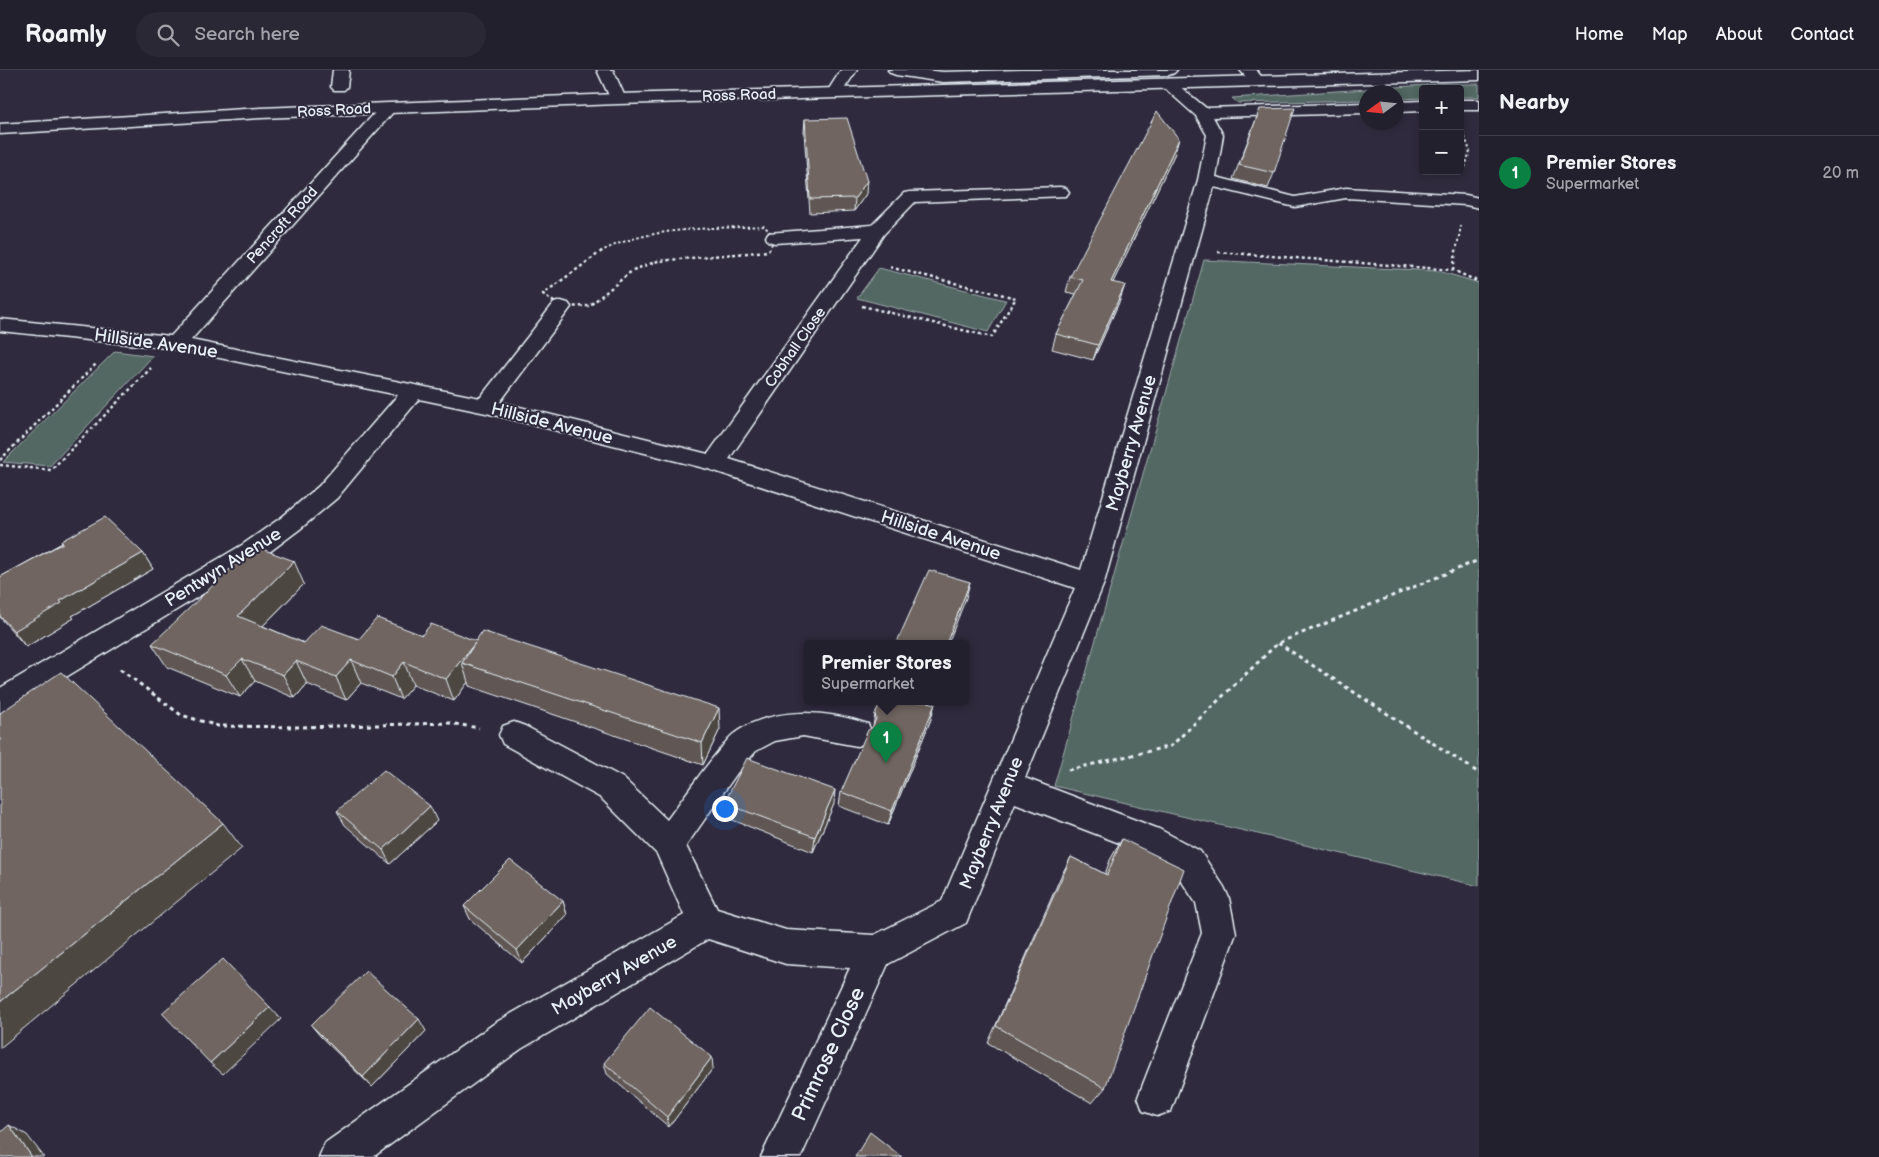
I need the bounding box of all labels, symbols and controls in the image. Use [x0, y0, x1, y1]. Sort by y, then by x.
search box [136, 12, 486, 57]
text: Roamly [25, 20, 106, 49]
icon: search [154, 21, 182, 49]
text: Search here [194, 23, 300, 46]
text: Home [1575, 24, 1624, 45]
text: Map [1652, 24, 1688, 45]
text: About [1716, 24, 1763, 45]
text: Contact [1791, 24, 1854, 45]
street label: Ross Road [702, 85, 777, 106]
north arrow [1359, 85, 1404, 130]
map controls [1419, 85, 1464, 175]
button: + [1419, 85, 1464, 130]
text: Nearby [1499, 90, 1569, 115]
street label: Ross Road [296, 99, 372, 122]
button: − [1419, 130, 1464, 175]
text: Premier Stores [1546, 152, 1676, 175]
text: 1 [1512, 164, 1518, 183]
text: 20 m [1823, 164, 1859, 183]
text: Supermarket [1546, 175, 1639, 194]
street label: Pencroft Road [243, 183, 322, 268]
street label: Cobhall Close [761, 303, 830, 391]
street label: Hillside Avenue [93, 324, 219, 363]
street label: Mayberry Avenue [1102, 372, 1161, 514]
street label: Hillside Avenue [489, 398, 615, 449]
street label: Hillside Avenue [878, 506, 1004, 565]
street label: Pentwyn Avenue [161, 523, 286, 612]
popup [804, 640, 969, 705]
text: Premier Stores [821, 652, 952, 675]
text: Supermarket [821, 675, 915, 694]
pin: 1 [870, 722, 902, 763]
street label: Mayberry Avenue [955, 754, 1028, 892]
your location [712, 796, 738, 822]
street label: Mayberry Avenue [548, 931, 681, 1020]
street label: Primrose Close [787, 983, 870, 1125]

